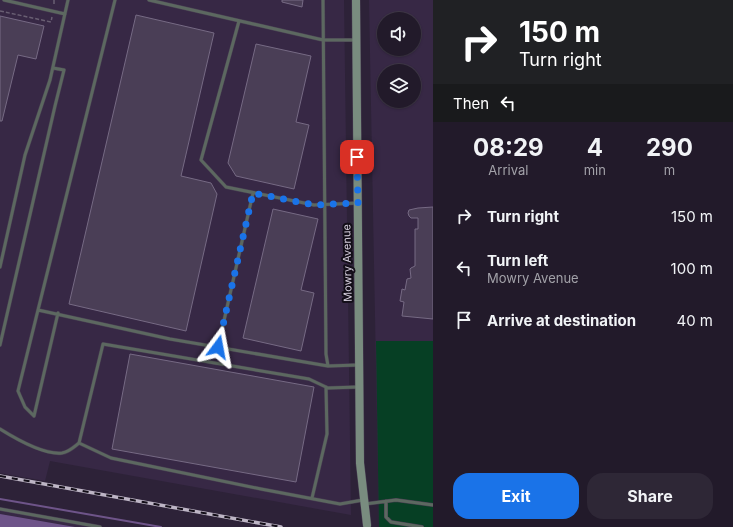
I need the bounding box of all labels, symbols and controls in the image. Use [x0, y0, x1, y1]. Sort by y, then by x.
map controls [377, 12, 421, 108]
button: sound [377, 12, 421, 56]
text: 150 m [519, 15, 600, 49]
icon: right [453, 16, 505, 68]
text: Turn right [519, 49, 602, 70]
button: layers [377, 64, 421, 108]
icon: left [497, 92, 519, 114]
text: Then [453, 94, 489, 113]
text: 08:29 [473, 133, 544, 162]
text: 4 [587, 133, 603, 162]
text: 290 [646, 133, 693, 162]
pin [340, 140, 374, 174]
icon: arrive [346, 146, 368, 168]
text: Arrival [488, 162, 528, 178]
text: min [584, 162, 606, 178]
text: m [664, 162, 675, 178]
icon: right [453, 205, 475, 227]
text: Turn right [487, 207, 559, 226]
text: 150 m [671, 207, 713, 226]
street label: Mowry Avenue [339, 224, 355, 302]
text: Turn left [487, 251, 548, 270]
icon: left [453, 257, 475, 279]
text: 100 m [671, 259, 713, 278]
text: Mowry Avenue [487, 270, 579, 286]
icon: arrive [453, 309, 475, 331]
text: Arrive at destination [487, 311, 636, 330]
text: 40 m [676, 311, 713, 330]
position arrow [197, 326, 239, 368]
button: Exit [453, 473, 579, 519]
button: Share [587, 473, 713, 519]

